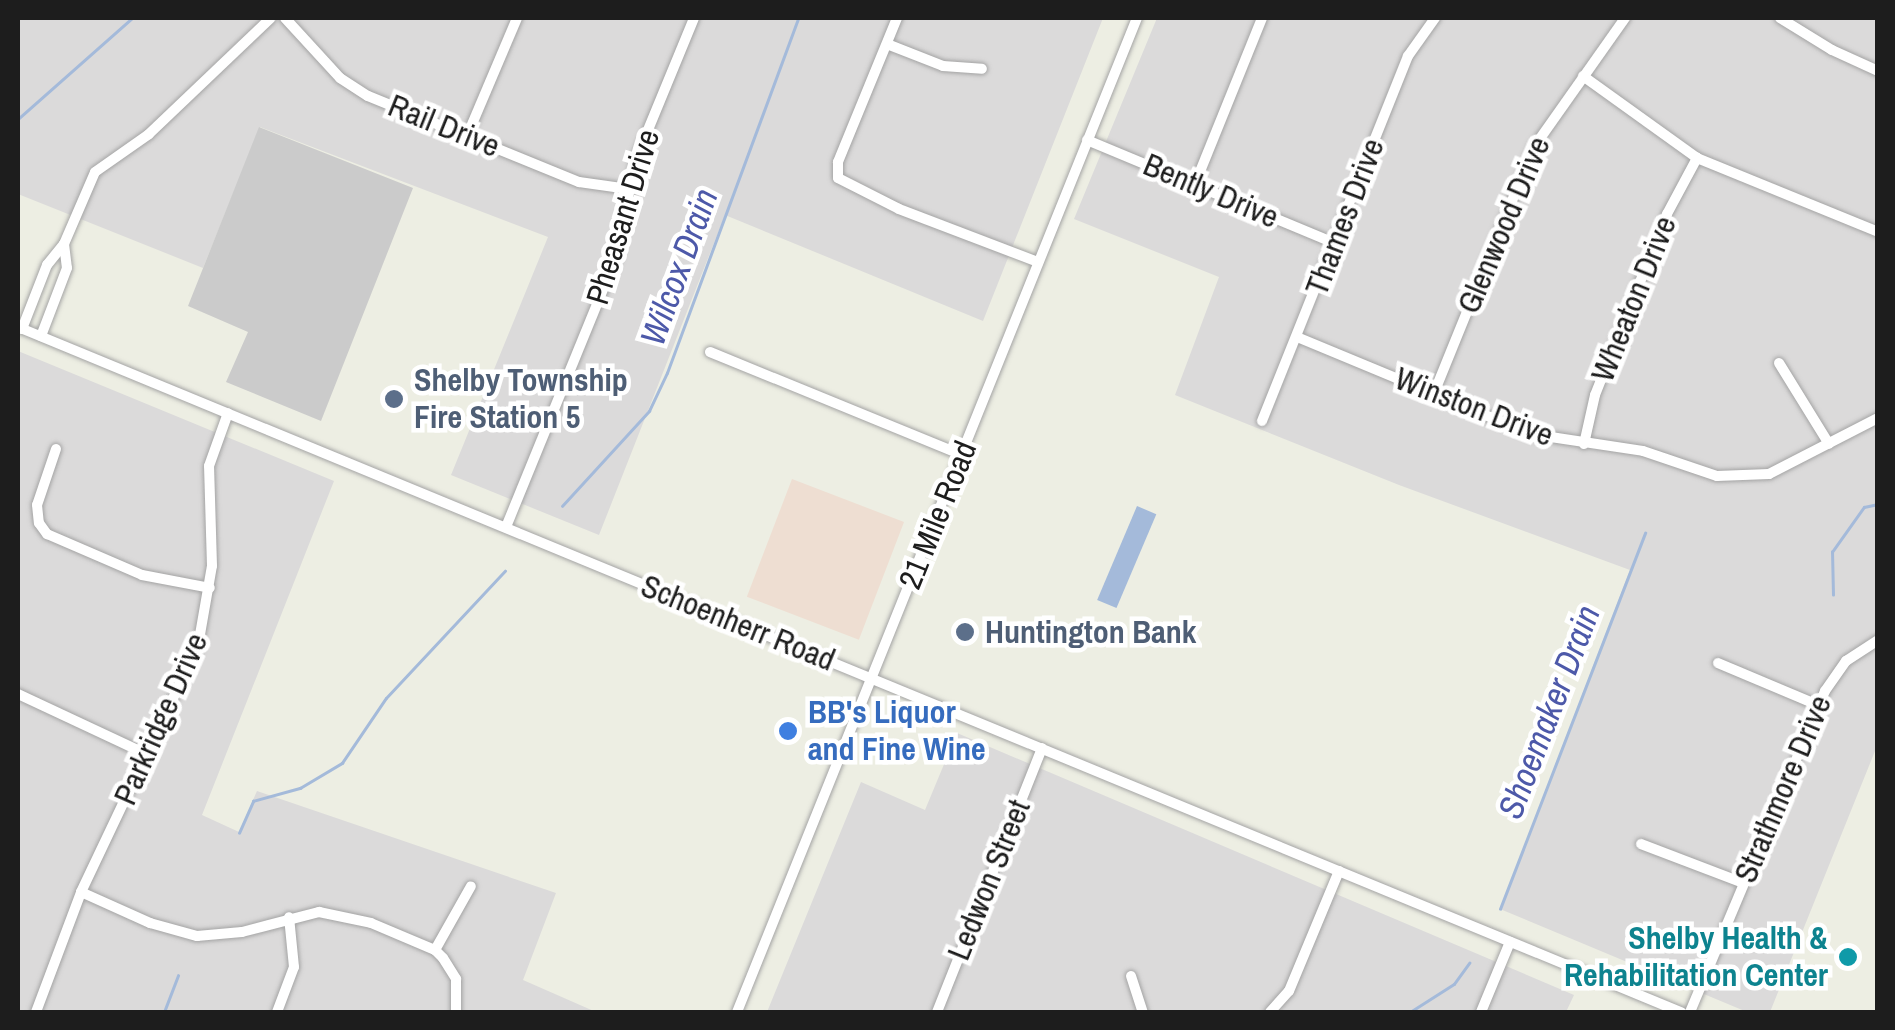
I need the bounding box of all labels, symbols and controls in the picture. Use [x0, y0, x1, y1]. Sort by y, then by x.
street label: Rail Drive [383, 86, 505, 166]
street label: Pheasant Drive [578, 125, 668, 309]
street label: Glenwood Drive [1450, 131, 1558, 319]
street label: Thames Drive [1298, 133, 1392, 301]
street label: Bently Drive [1138, 145, 1284, 237]
water label: Wilcox Drain [631, 183, 727, 351]
street label: Wheaton Drive [1583, 211, 1685, 387]
street label: Winston Drive [1390, 359, 1558, 455]
place label: Shelby Township Fire Station 5 [414, 362, 628, 437]
marker: Shelby Township Fire Station 5 [383, 388, 405, 410]
street label: 21 Mile Road [891, 435, 985, 595]
street label: Schoenherr Road [635, 567, 841, 679]
water label: Shoemaker Drain [1489, 599, 1609, 825]
place label: Huntington Bank [985, 613, 1196, 651]
marker: Huntington Bank [954, 621, 976, 643]
street label: Parkridge Drive [106, 627, 216, 811]
street label: Strathmore Drive [1726, 690, 1840, 888]
place label: BB's Liquor and Fine Wine [808, 694, 986, 769]
marker: BB's Liquor and Fine Wine [777, 720, 799, 742]
street label: Ledwon Street [940, 794, 1038, 966]
place label: Shelby Health & Rehabilitation Center [1564, 920, 1828, 995]
marker: Shelby Health & Rehabilitation Center [1837, 946, 1859, 968]

